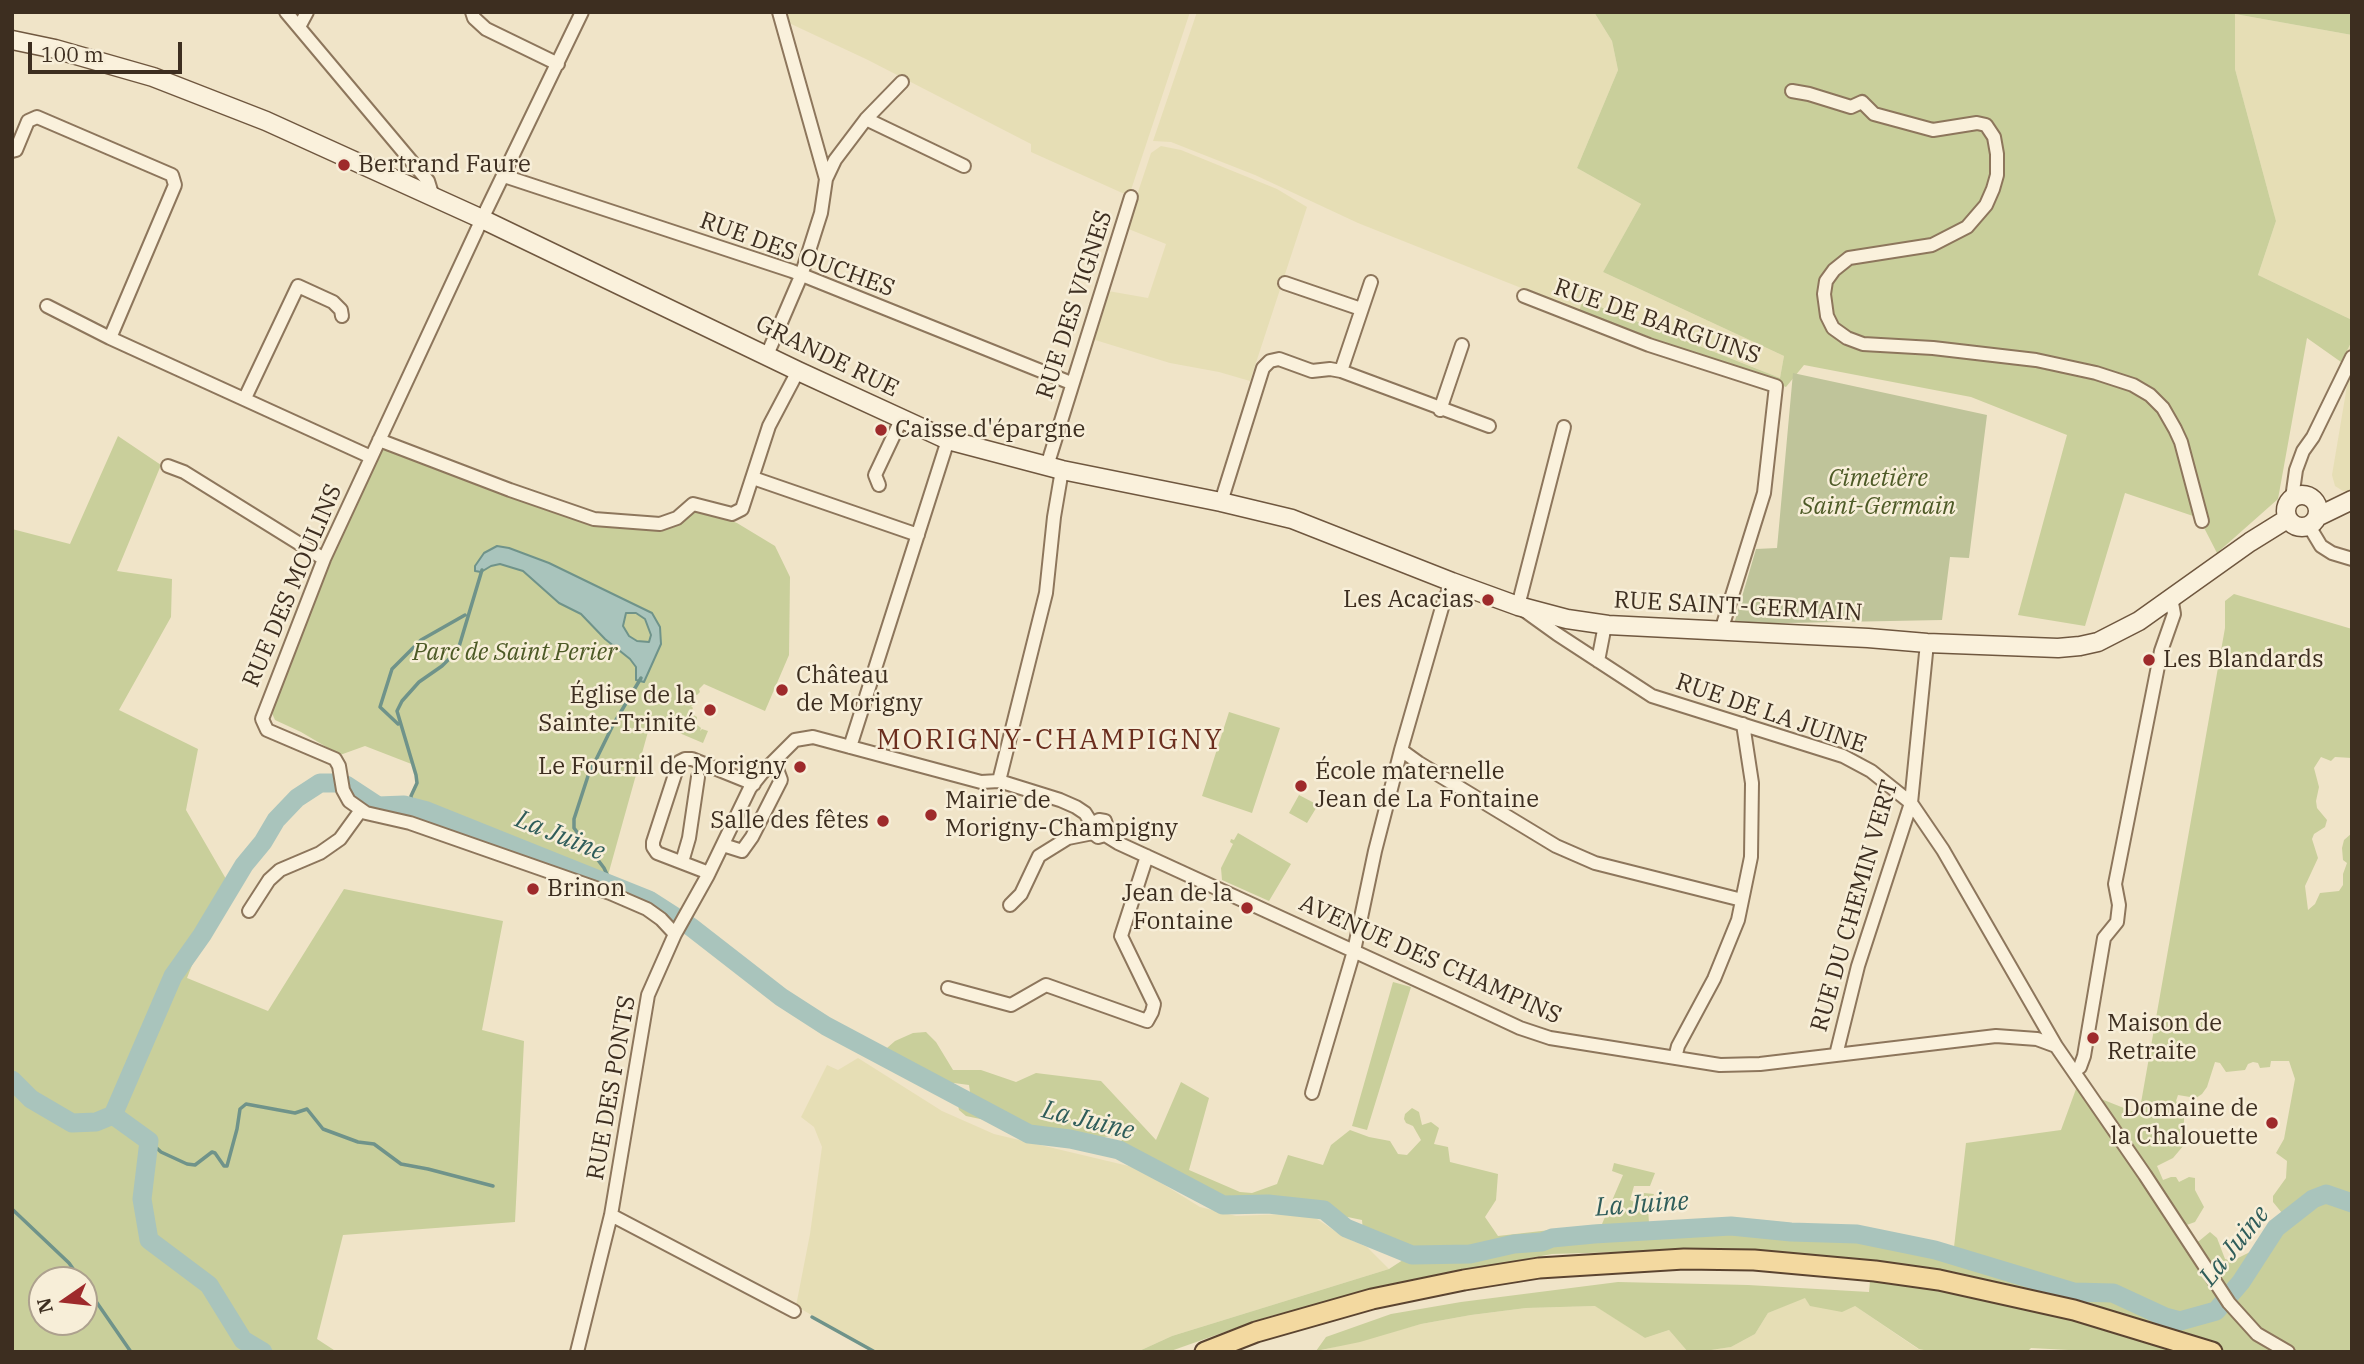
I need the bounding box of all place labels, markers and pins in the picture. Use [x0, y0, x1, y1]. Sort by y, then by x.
place label: Bertrand Faure [358, 151, 531, 179]
marker: Bertrand Faure [336, 157, 352, 173]
place label: Caisse d'épargne [895, 416, 1085, 444]
marker: Caisse d'épargne [873, 422, 889, 438]
place label: Les Acacias [1343, 586, 1474, 614]
marker: Les Acacias [1480, 592, 1496, 608]
place label: Les Blandards [2163, 646, 2324, 674]
marker: Les Blandards [2141, 652, 2157, 668]
place label: Château de Morigny [796, 662, 923, 718]
place label: Église de la Sainte-Trinité [538, 682, 696, 738]
marker: Château de Morigny [774, 682, 790, 698]
marker: Église de la Sainte-Trinité [702, 702, 718, 718]
place label: Le Fournil de Morigny [538, 753, 786, 781]
place label: École maternelle Jean de La Fontaine [1315, 758, 1539, 814]
marker: Le Fournil de Morigny [792, 759, 808, 775]
marker: École maternelle Jean de La Fontaine [1293, 778, 1309, 794]
place label: Mairie de Morigny-Champigny [945, 787, 1178, 843]
place label: Salle des fêtes [710, 807, 869, 835]
marker: Mairie de Morigny-Champigny [923, 807, 939, 823]
marker: Salle des fêtes [875, 813, 891, 829]
place label: Brinon [547, 875, 625, 903]
place label: Jean de la Fontaine [1122, 880, 1233, 936]
marker: Brinon [525, 881, 541, 897]
marker: Jean de la Fontaine [1239, 900, 1255, 916]
place label: Maison de Retraite [2107, 1010, 2222, 1066]
marker: Maison de Retraite [2085, 1030, 2101, 1046]
place label: Domaine de la Chalouette [2110, 1095, 2258, 1151]
marker: Domaine de la Chalouette [2264, 1115, 2280, 1131]

